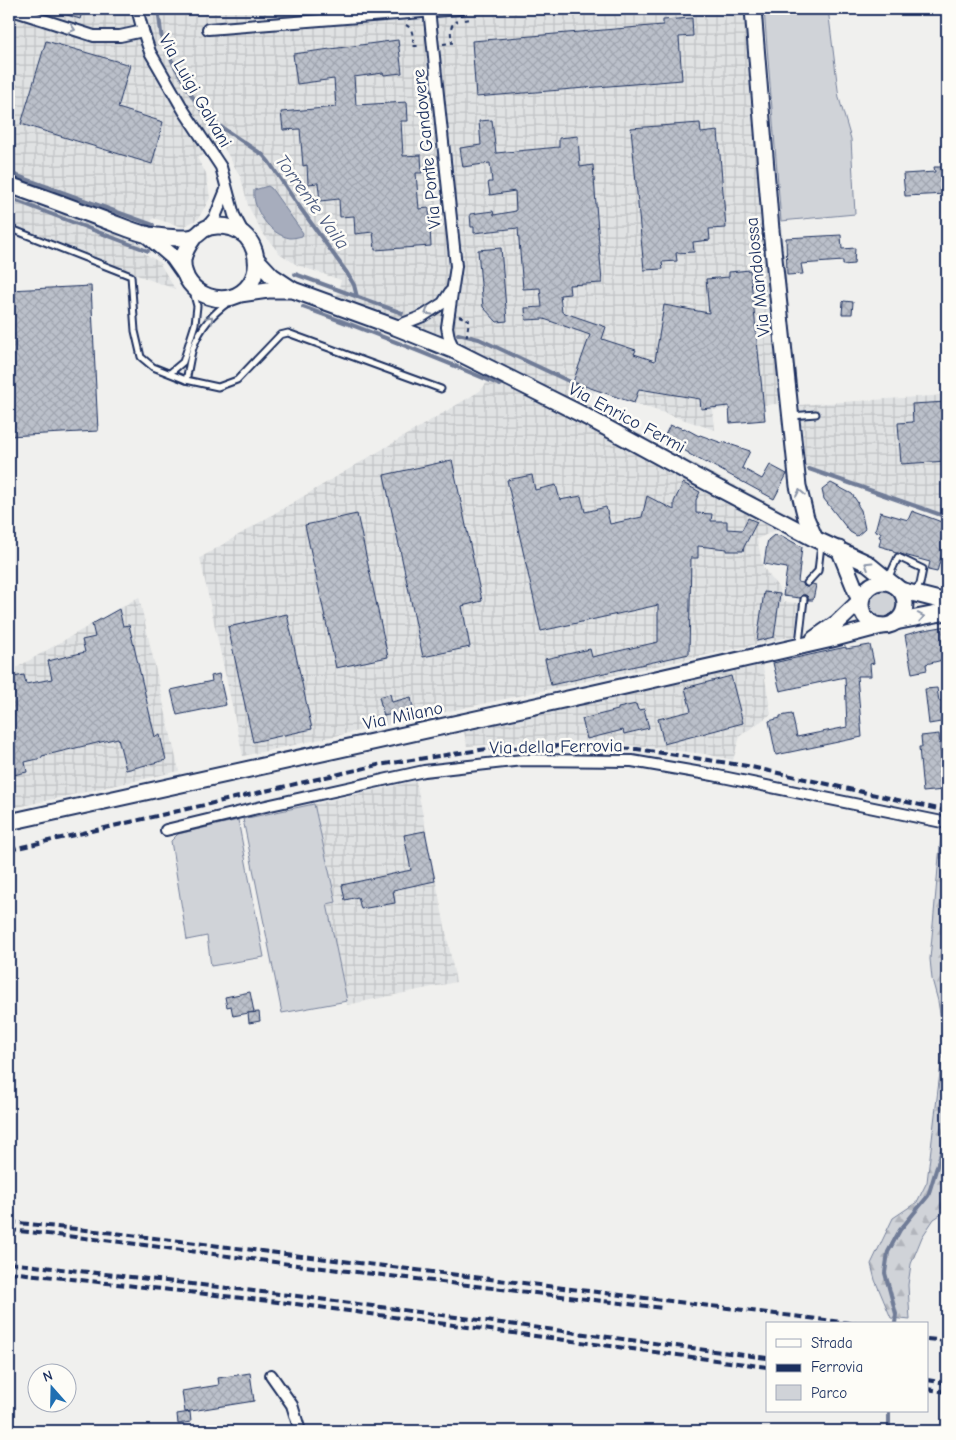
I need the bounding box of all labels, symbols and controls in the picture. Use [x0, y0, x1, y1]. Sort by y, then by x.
one-way arrow [67, 24, 76, 34]
street label: Via Luigi Galvani [154, 31, 236, 151]
street label: Via Ponte Gandovere [408, 68, 446, 230]
water label: Torrente Vaila [270, 150, 354, 254]
street label: Via Mandolossa [741, 216, 775, 338]
one-way arrow [425, 306, 434, 316]
one-way arrow [204, 316, 213, 325]
street label: Via Enrico Fermi [565, 378, 689, 458]
one-way arrow [795, 488, 805, 497]
one-way arrow [865, 561, 874, 571]
one-way arrow [917, 612, 926, 623]
street label: Via Milano [361, 697, 445, 735]
street label: Via della Ferrovia [489, 735, 623, 759]
legend [766, 1322, 928, 1412]
text: Strada [811, 1334, 853, 1352]
text: Ferrovia [811, 1358, 863, 1376]
north arrow [28, 1362, 78, 1412]
text: N [41, 1367, 55, 1386]
text: Parco [811, 1384, 847, 1402]

